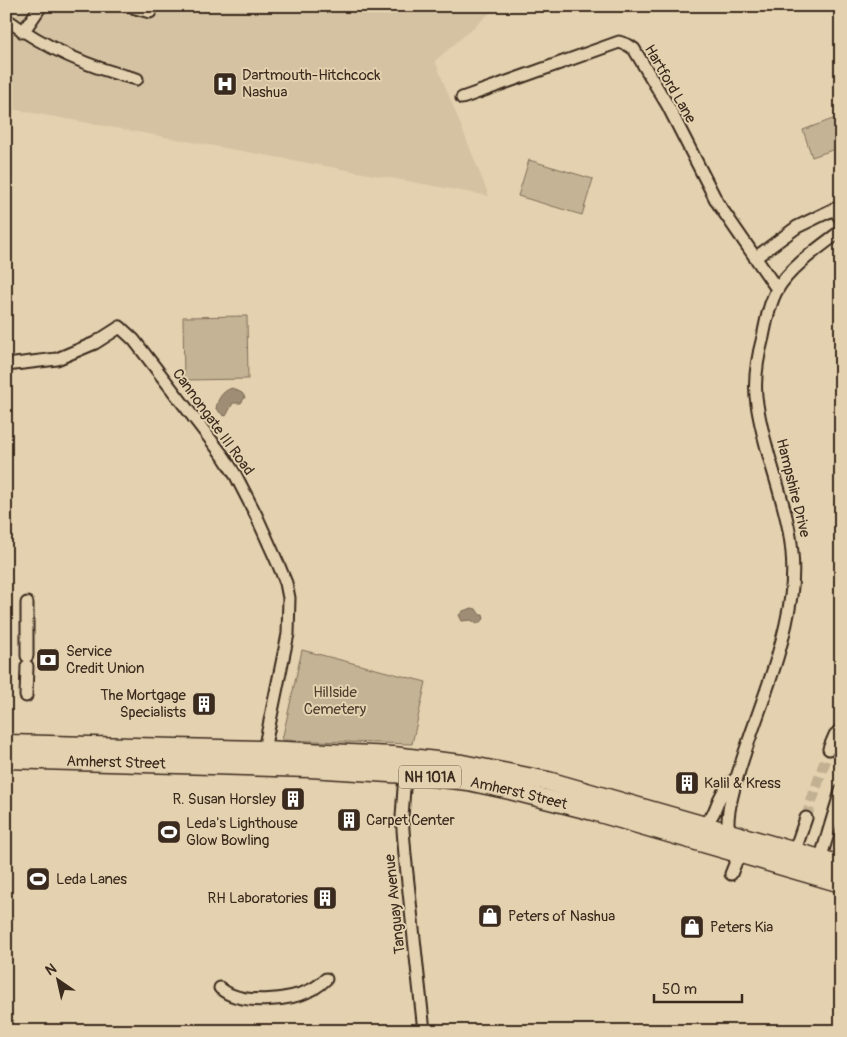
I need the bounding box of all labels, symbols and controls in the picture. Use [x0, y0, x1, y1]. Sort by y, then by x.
street label: Hartford Lane [640, 41, 700, 127]
place label: Dartmouth-Hitchcock Nashua [242, 66, 381, 102]
hospital icon: Dartmouth-Hitchcock Nashua [212, 71, 238, 97]
street label: Cannongate III Road [168, 365, 258, 479]
street label: Hampshire Drive [772, 437, 815, 540]
place label: Service Credit Union [66, 642, 145, 678]
bank icon: Service Credit Union [35, 647, 61, 673]
park label: Hillside Cemetery [304, 683, 367, 719]
place label: The Mortgage Specialists [100, 686, 187, 722]
building icon: The Mortgage Specialists [191, 691, 217, 717]
street label: Amherst Street [66, 751, 167, 773]
road number: NH 101A [399, 766, 461, 789]
building icon: Kalil & Kress [674, 770, 700, 796]
street label: Amherst Street [469, 772, 570, 814]
place label: Kalil & Kress [704, 774, 781, 793]
building icon: R. Susan Horsley [280, 786, 306, 812]
place label: R. Susan Horsley [173, 790, 277, 809]
building icon: Carpet Center [336, 807, 362, 833]
place label: Carpet Center [366, 811, 455, 830]
place label: Leda's Lighthouse Glow Bowling [186, 814, 298, 850]
sports icon: Leda's Lighthouse Glow Bowling [156, 819, 182, 845]
street label: Tanguay Avenue [380, 853, 410, 955]
sports icon: Leda Lanes [25, 866, 51, 892]
place label: Leda Lanes [56, 870, 127, 889]
building icon: RH Laboratories [312, 885, 338, 911]
place label: RH Laboratories [208, 889, 308, 908]
shop icon: Peters of Nashua [477, 903, 503, 929]
place label: Peters of Nashua [508, 907, 615, 926]
shop icon: Peters Kia [679, 914, 705, 940]
place label: Peters Kia [710, 918, 773, 937]
north arrow [32, 954, 82, 1004]
text: N [42, 960, 60, 979]
scale bar [654, 972, 742, 1004]
text: 50 m [662, 980, 697, 999]

